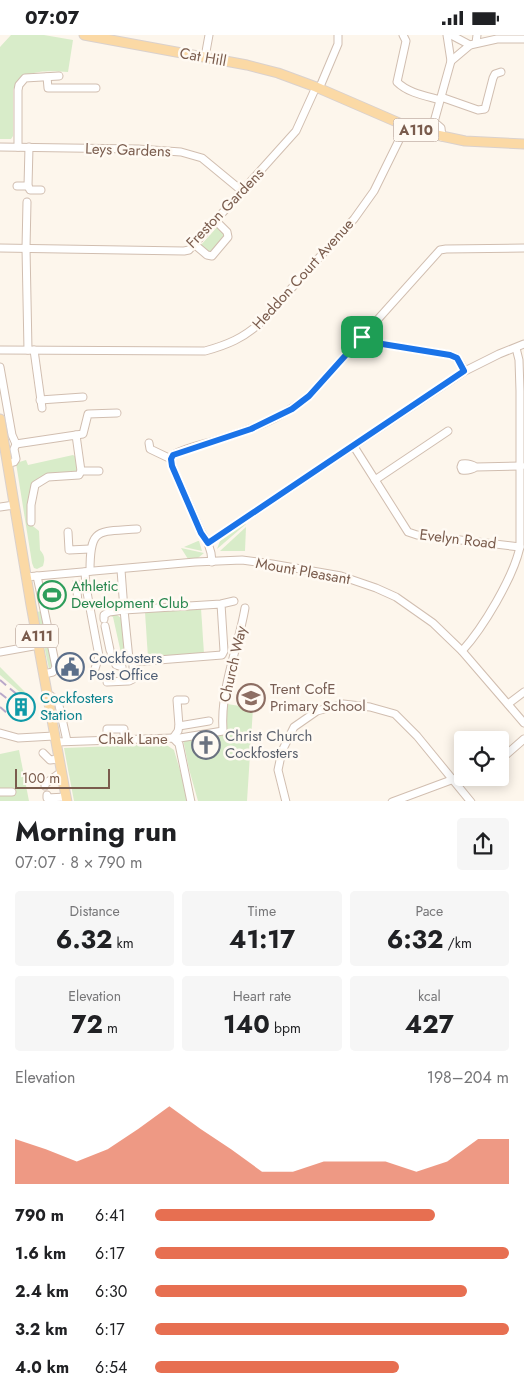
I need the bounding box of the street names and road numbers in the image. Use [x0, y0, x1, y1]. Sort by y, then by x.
street label: Cat Hill [178, 42, 228, 72]
road number: A110 [394, 119, 438, 141]
street label: Leys Gardens [85, 138, 171, 162]
street label: Freston Gardens [181, 163, 269, 253]
street label: Heddon Court Avenue [247, 214, 359, 334]
street label: Evelyn Road [418, 523, 498, 555]
street label: Mount Pleasant [254, 552, 352, 590]
street label: Church Way [214, 623, 253, 704]
road number: A111 [16, 625, 58, 647]
street label: Chalk Lane [98, 728, 168, 750]

